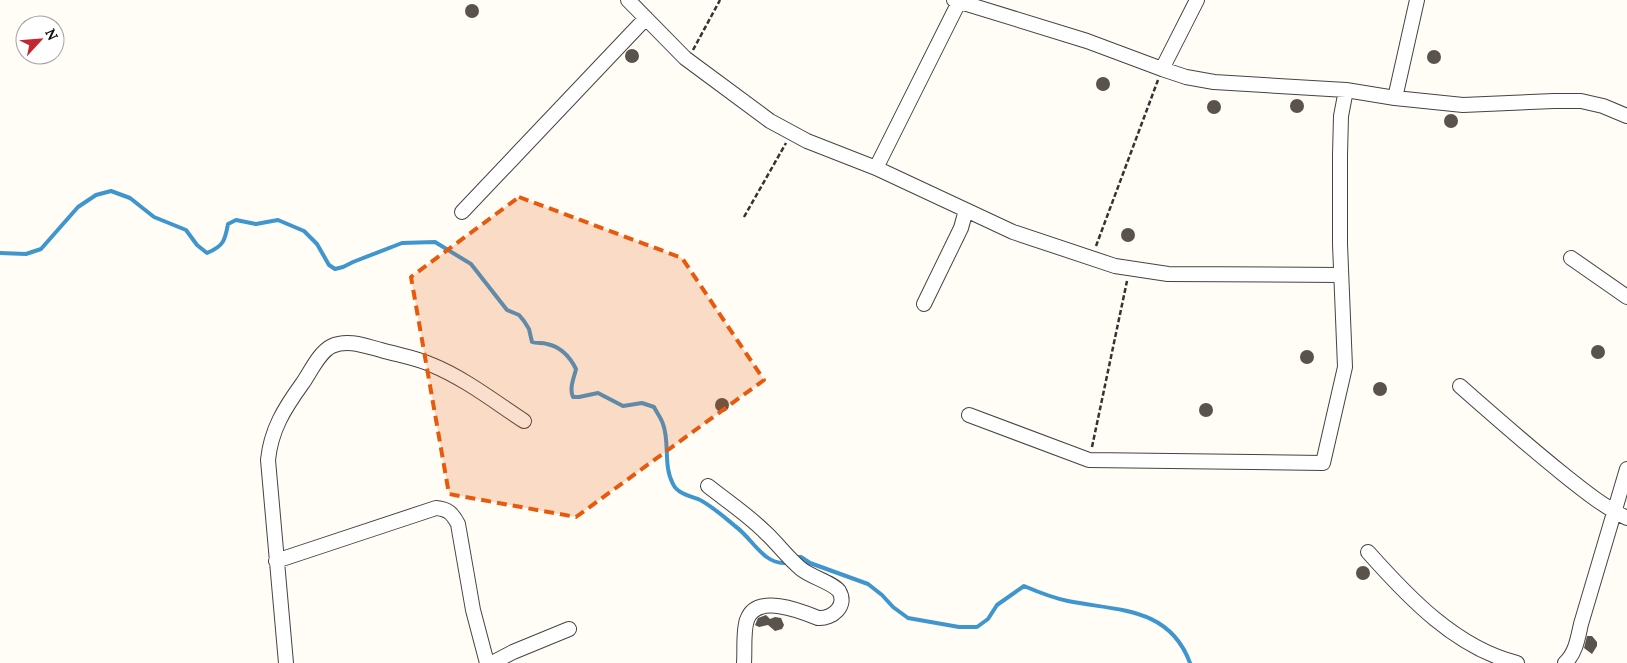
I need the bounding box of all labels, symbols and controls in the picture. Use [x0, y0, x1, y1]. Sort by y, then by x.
north arrow [15, 15, 65, 65]
text: N [41, 25, 62, 43]

